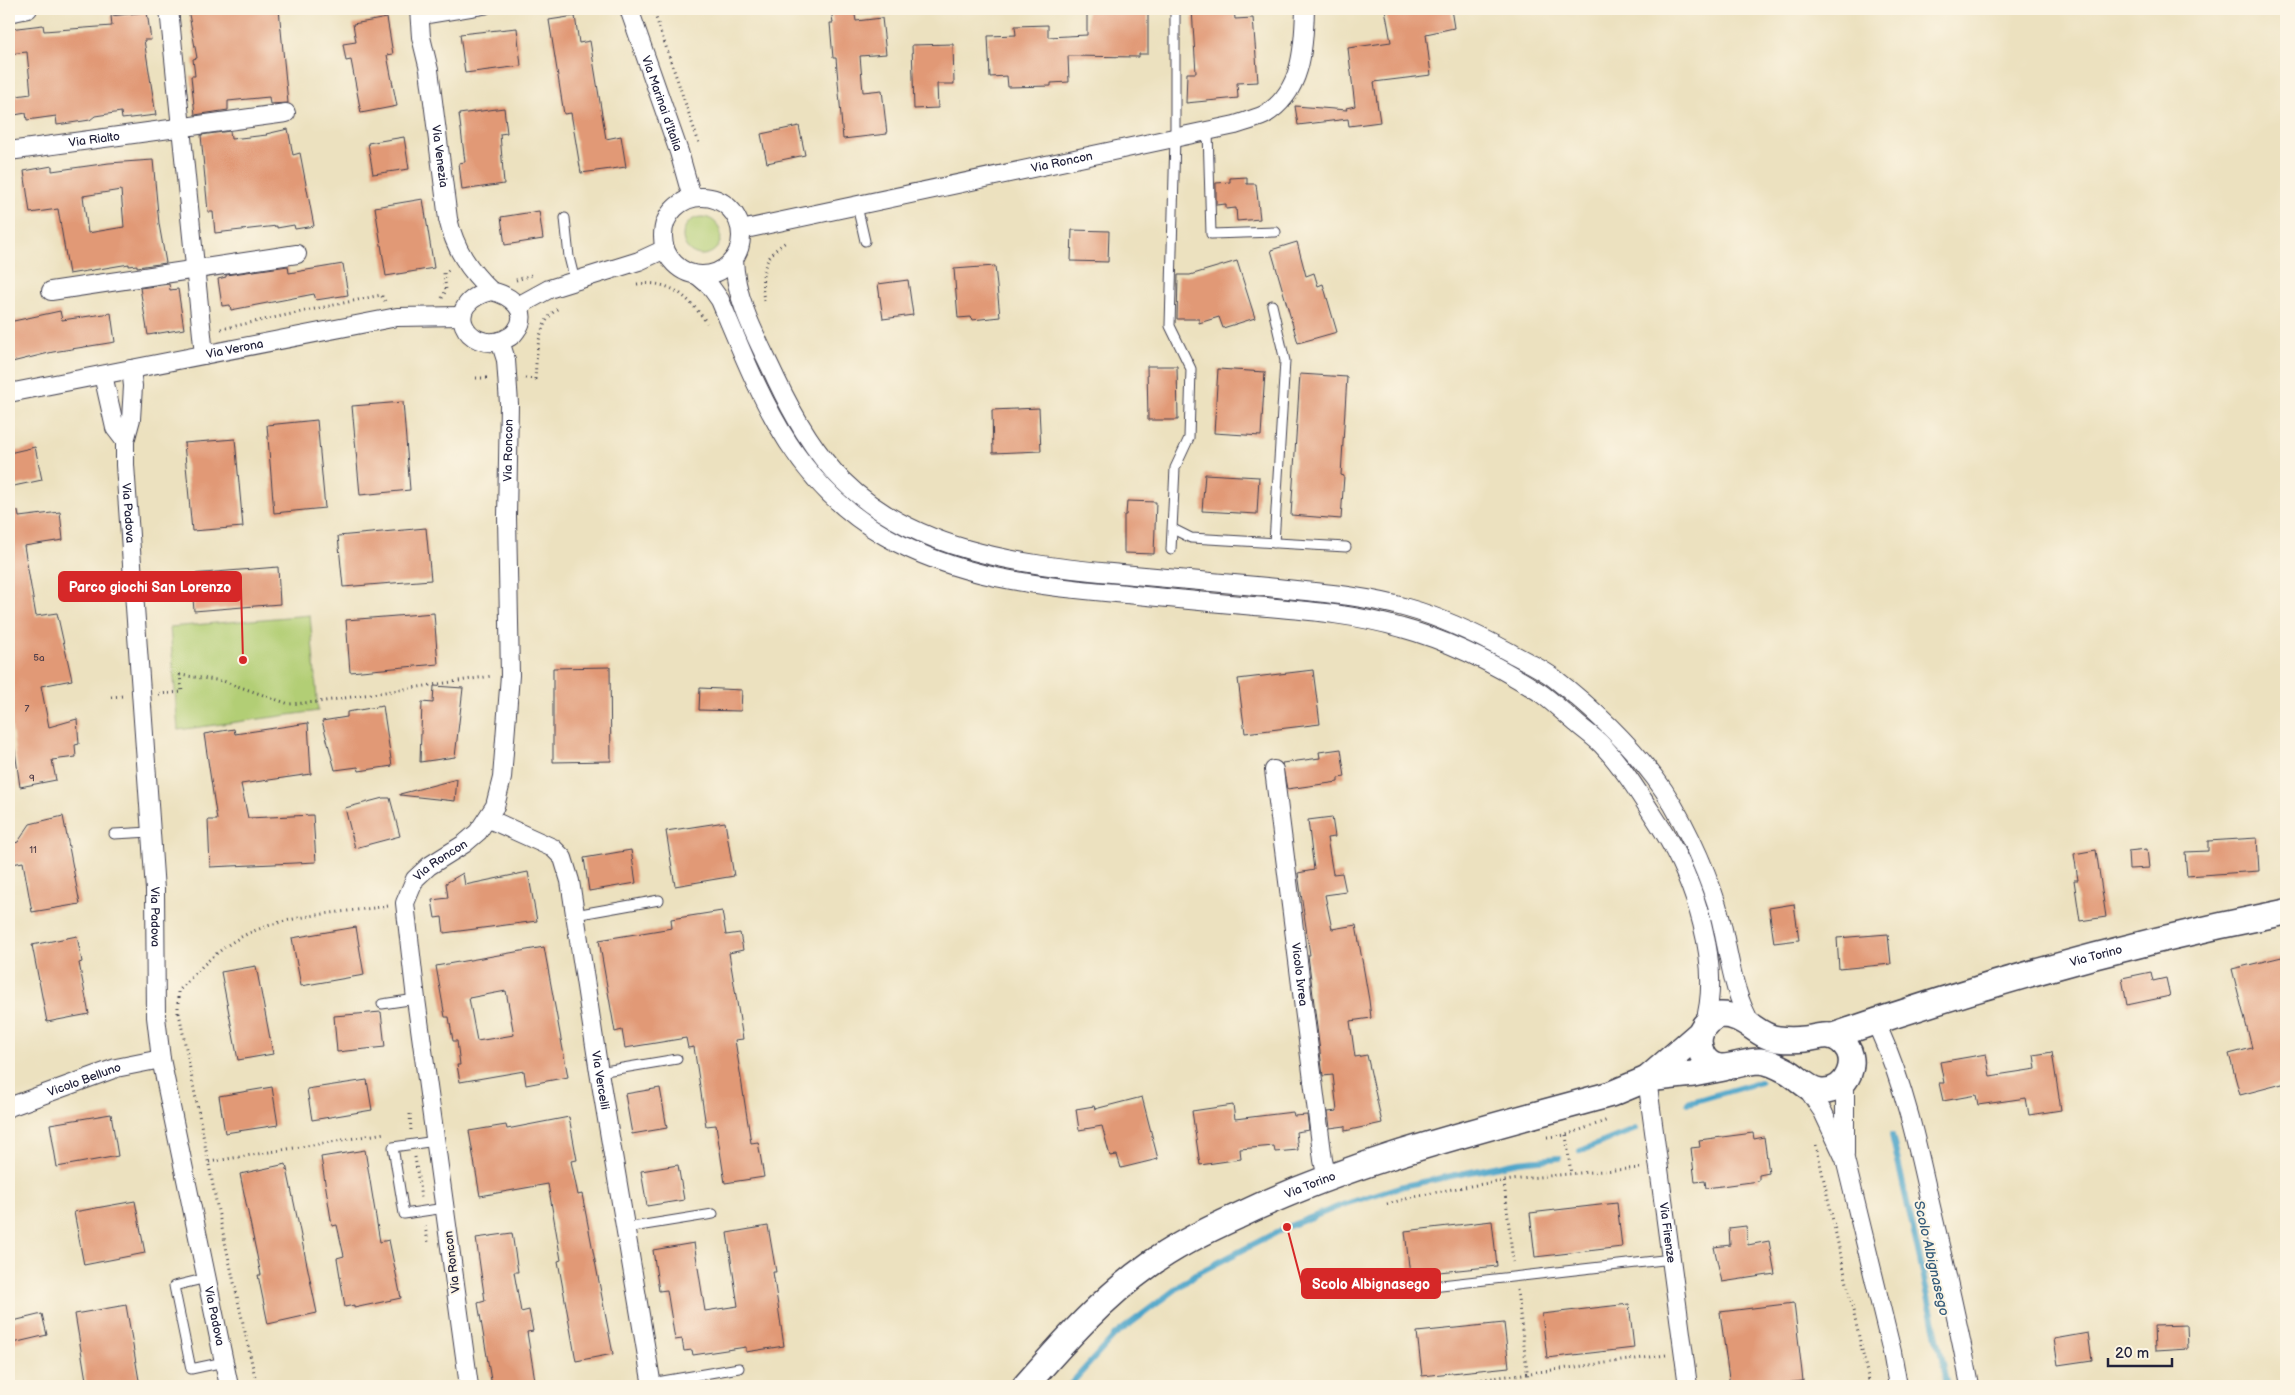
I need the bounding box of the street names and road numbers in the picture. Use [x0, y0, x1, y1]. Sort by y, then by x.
street label: Via Marinai d'Italia [638, 54, 685, 153]
street label: Via Venezia [428, 124, 451, 189]
street label: Via Rialto [68, 129, 121, 151]
street label: Via Roncon [1030, 148, 1094, 176]
street label: Via Verona [205, 336, 265, 362]
street label: Via Roncon [501, 419, 517, 482]
street label: Via Padova [118, 482, 137, 544]
street label: Via Roncon [411, 837, 471, 884]
street label: Via Padova [147, 887, 162, 947]
street label: Vicolo Ivrea [1288, 942, 1311, 1007]
street label: Via Torino [2068, 942, 2124, 970]
street label: Via Vercelli [588, 1050, 612, 1111]
street label: Vicolo Belluno [46, 1060, 122, 1100]
street label: Via Torino [1283, 1169, 1338, 1202]
street label: Via Firenze [1656, 1202, 1678, 1264]
street label: Via Roncon [441, 1230, 464, 1294]
street label: Via Padova [201, 1285, 228, 1347]

